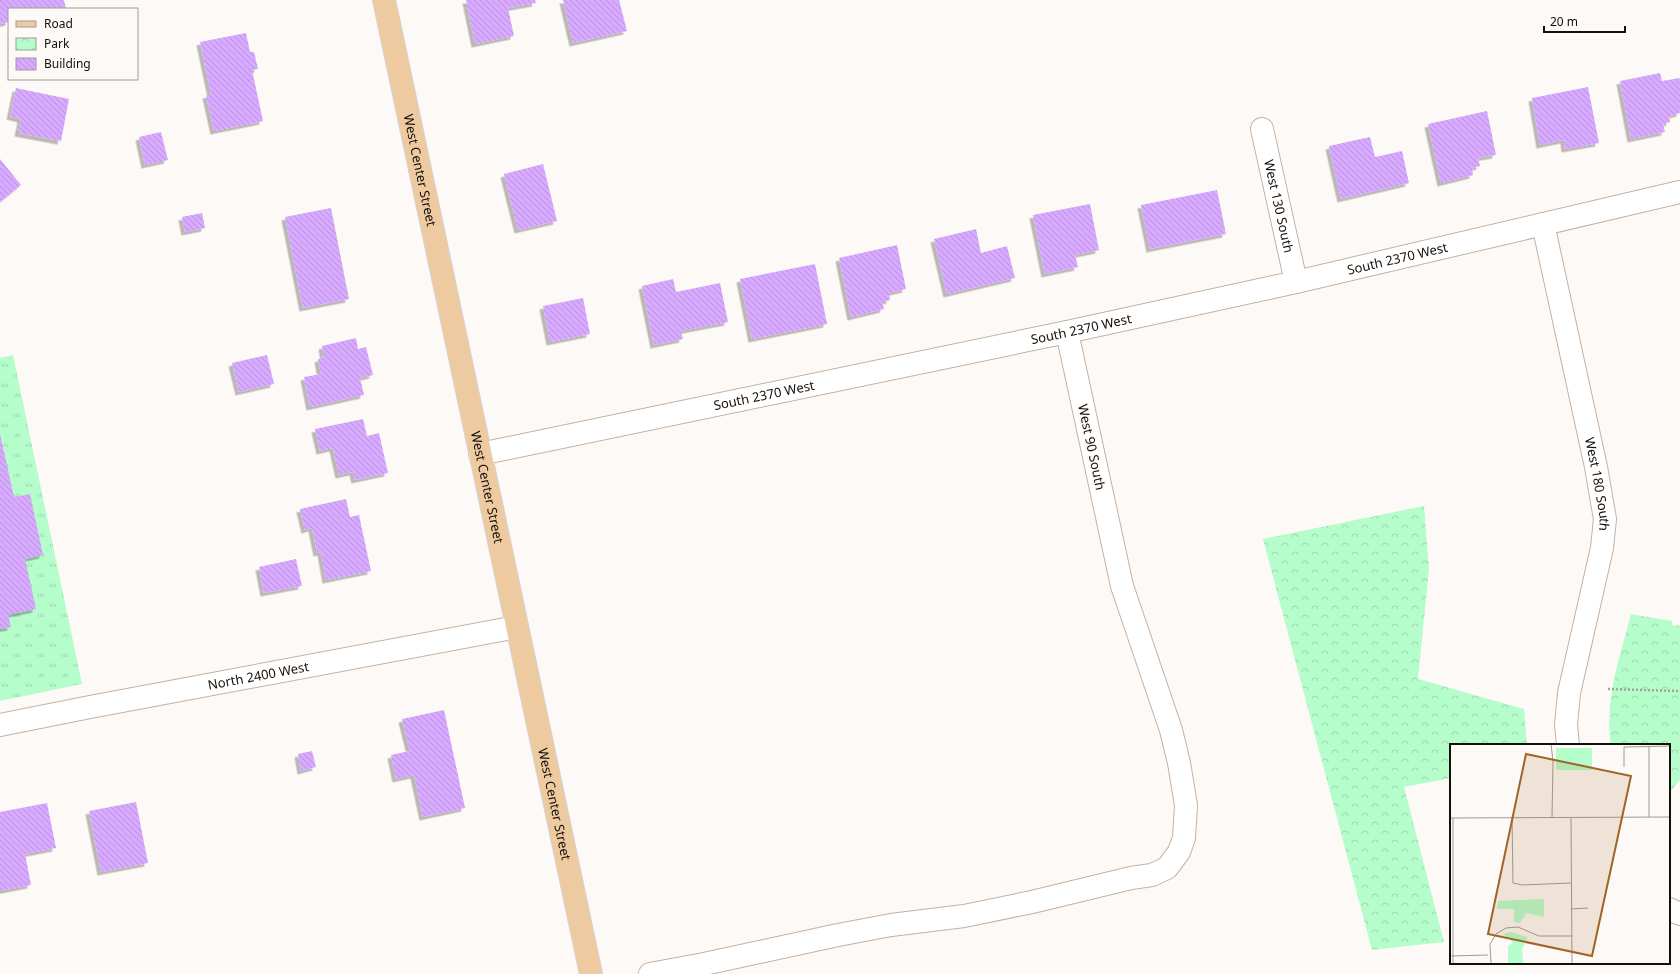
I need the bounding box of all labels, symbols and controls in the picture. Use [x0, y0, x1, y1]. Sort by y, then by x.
legend [8, 8, 138, 80]
scale bar [1544, 8, 1625, 34]
text: 20 m [1550, 13, 1578, 30]
text: Road [44, 15, 73, 32]
text: Park [44, 35, 70, 52]
text: Building [44, 55, 91, 72]
street label: West Center Street [399, 112, 441, 228]
street label: West 130 South [1260, 158, 1298, 254]
street label: South 2370 West [1345, 238, 1450, 279]
street label: South 2370 West [1029, 309, 1133, 348]
street label: South 2370 West [712, 376, 816, 414]
street label: West 90 South [1074, 402, 1110, 492]
street label: West Center Street [467, 429, 508, 545]
street label: West 180 South [1581, 436, 1614, 532]
street label: North 2400 West [206, 657, 311, 694]
inset map [1450, 744, 1670, 964]
street label: West Center Street [534, 746, 576, 862]

